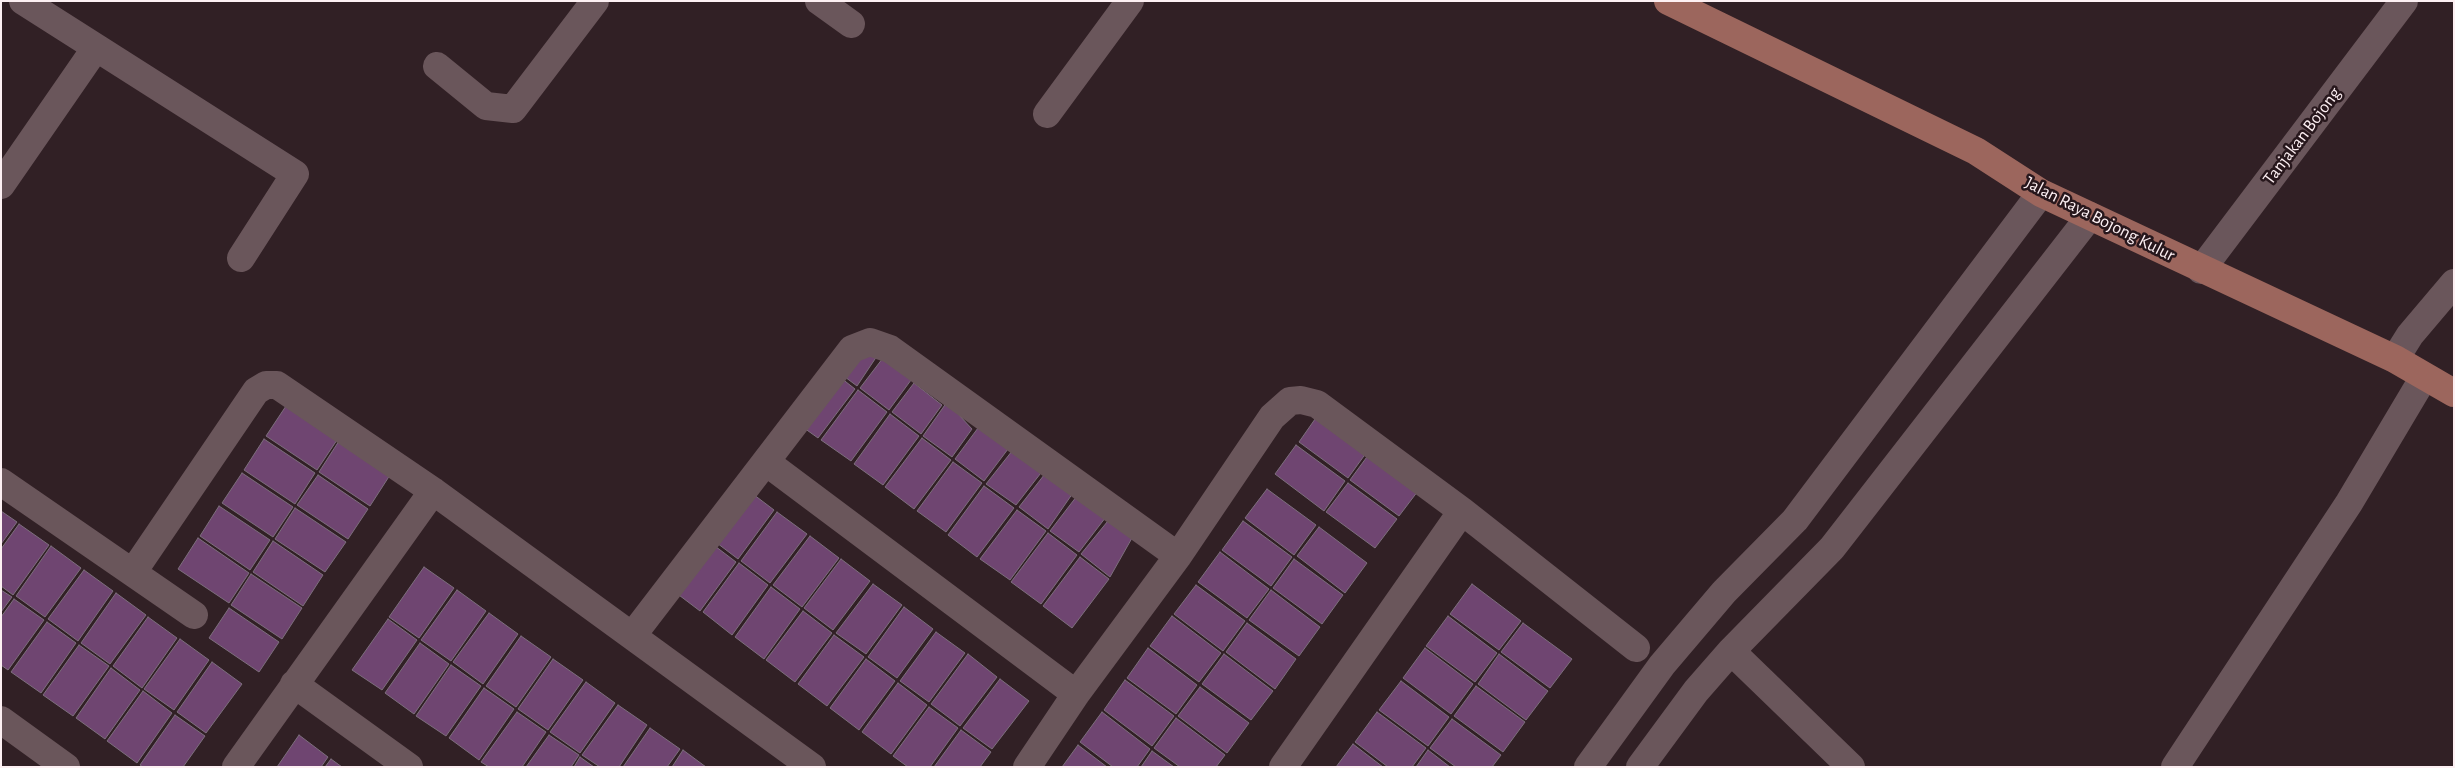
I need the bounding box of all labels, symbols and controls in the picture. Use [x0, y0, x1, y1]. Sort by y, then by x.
street label: Tanjakan Bojong [2258, 83, 2346, 189]
street label: Jalan Raya Bojong Kulur [2021, 172, 2179, 266]

